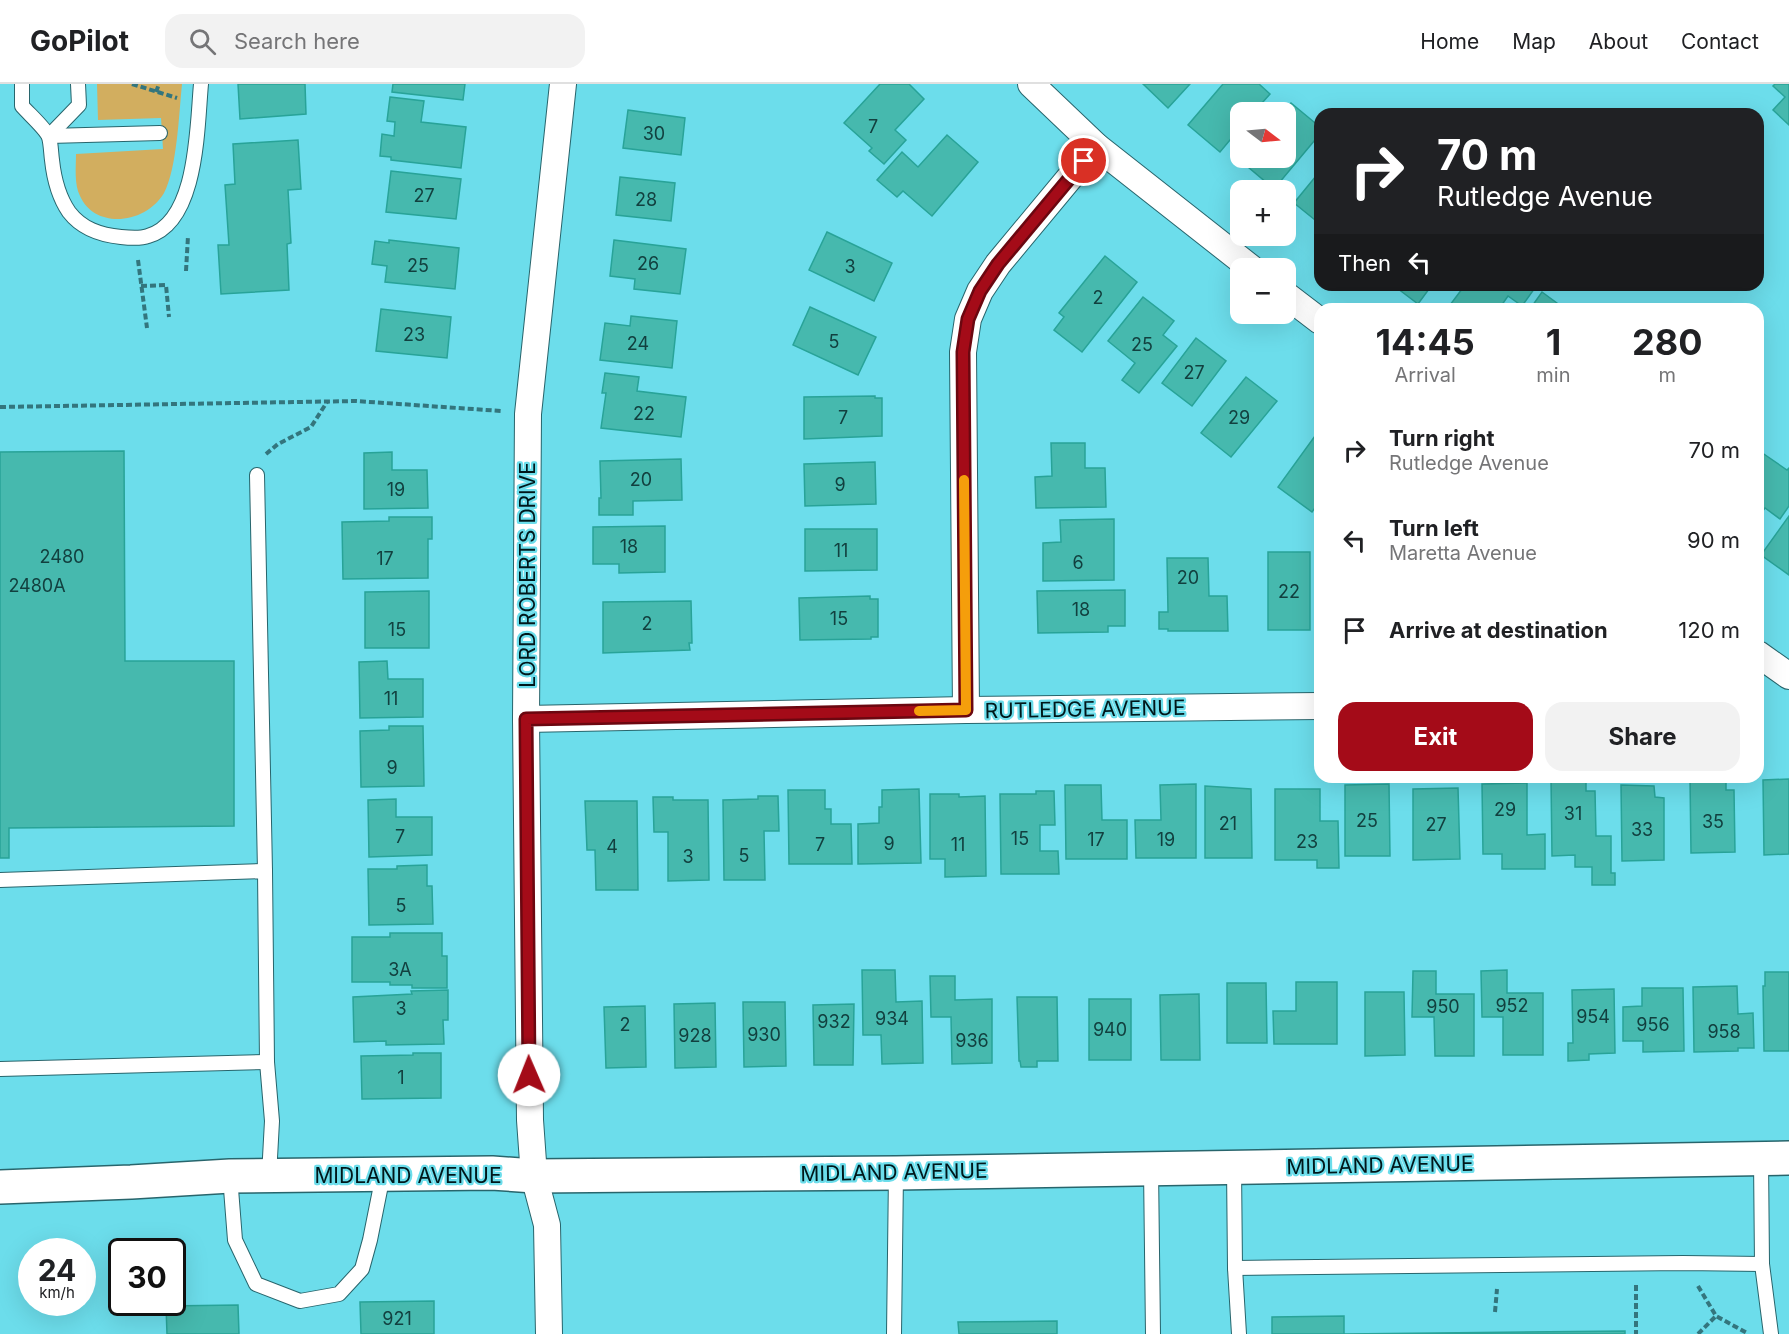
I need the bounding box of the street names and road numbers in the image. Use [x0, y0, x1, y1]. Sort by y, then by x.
street label: LORD ROBERTS DRIVE [515, 462, 540, 688]
street label: RUTLEDGE AVENUE [984, 695, 1186, 723]
street label: MIDLAND AVENUE [1286, 1151, 1474, 1179]
street label: MIDLAND AVENUE [800, 1158, 988, 1186]
street label: MIDLAND AVENUE [314, 1163, 502, 1188]

